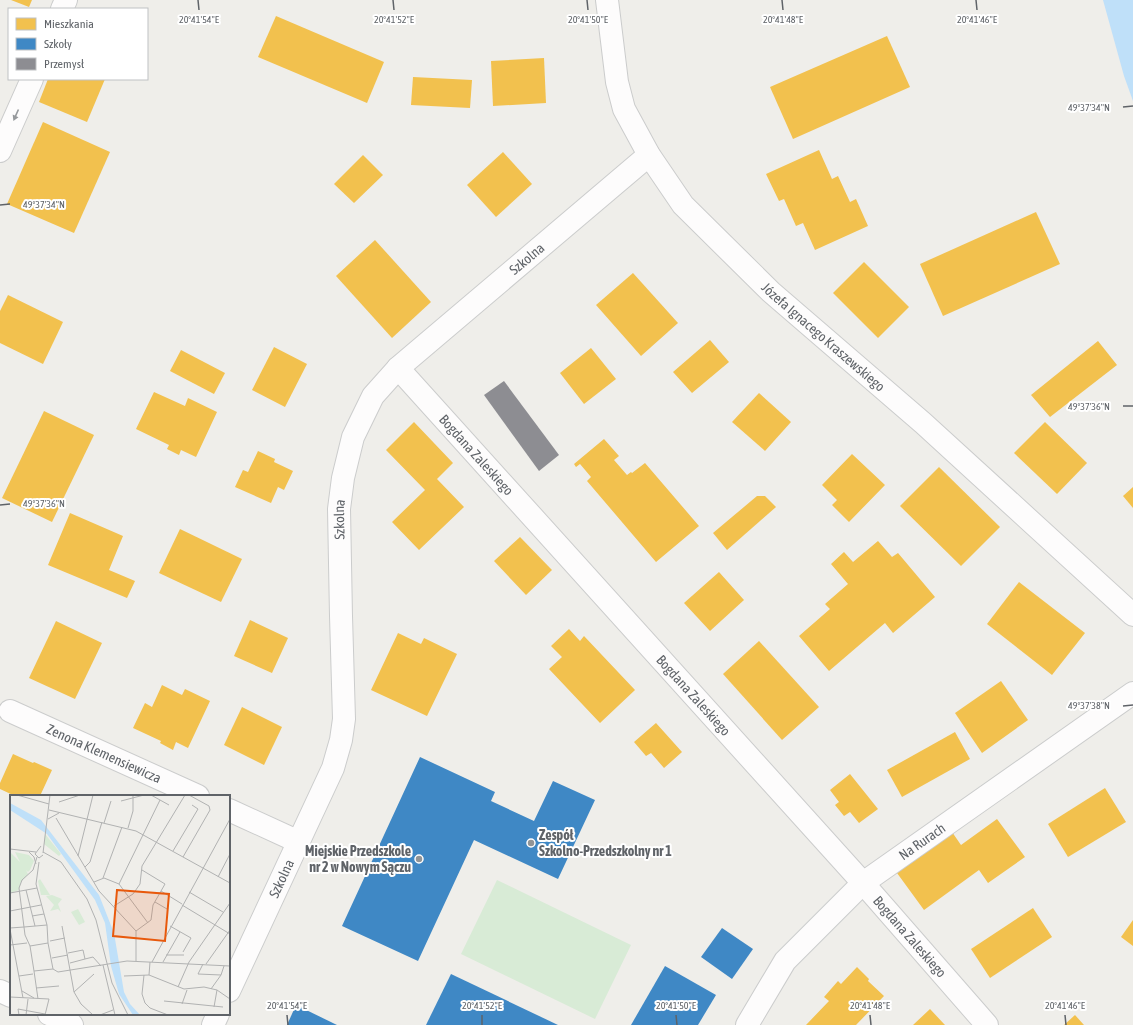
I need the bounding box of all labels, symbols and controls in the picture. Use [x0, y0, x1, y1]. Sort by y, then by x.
legend [8, 8, 148, 80]
text: 20°41'54"E [179, 14, 220, 25]
text: 20°41'52"E [374, 14, 415, 25]
text: 20°41'50"E [568, 14, 609, 25]
text: 20°41'48"E [763, 14, 804, 25]
text: 20°41'46"E [957, 14, 998, 25]
text: Mieszkania [44, 17, 94, 31]
text: Szkoły [44, 37, 72, 51]
text: Przemysł [44, 57, 85, 71]
text: 49°37'34"N [1068, 102, 1110, 113]
one-way arrow [13, 109, 19, 120]
text: 49°37'34"N [23, 199, 65, 210]
street label: Szkolna [506, 240, 547, 278]
street label: Józefa Ignacego Kraszewskiego [758, 279, 888, 395]
text: 49°37'36"N [1068, 401, 1110, 412]
street label: Bogdana Zaleskiego [436, 411, 517, 498]
text: 49°37'36"N [23, 498, 65, 509]
street label: Szkolna [331, 498, 348, 540]
street label: Bogdana Zaleskiego [653, 652, 734, 739]
text: 49°37'38"N [1068, 700, 1110, 711]
street label: Zenona Klemensiewicza [44, 721, 164, 786]
inset map [10, 795, 230, 1015]
street label: Na Rurach [896, 820, 948, 863]
place label: Zespół Szkolno-Przedszkolny nr 1 [539, 827, 672, 859]
marker: Zespół Szkolno-Przedszkolny nr 1 [526, 838, 536, 848]
place label: Miejskie Przedszkole nr 2 w Nowym Sączu [305, 843, 411, 875]
marker: Miejskie Przedszkole nr 2 w Nowym Sączu [414, 854, 424, 864]
street label: Szkolna [266, 857, 297, 900]
street label: Bogdana Zaleskiego [870, 893, 950, 981]
text: 20°41'54"E [267, 1000, 308, 1011]
text: 20°41'52"E [462, 1000, 503, 1011]
text: 20°41'50"E [656, 1000, 697, 1011]
text: 20°41'48"E [850, 1000, 891, 1011]
text: 20°41'46"E [1045, 1000, 1086, 1011]

